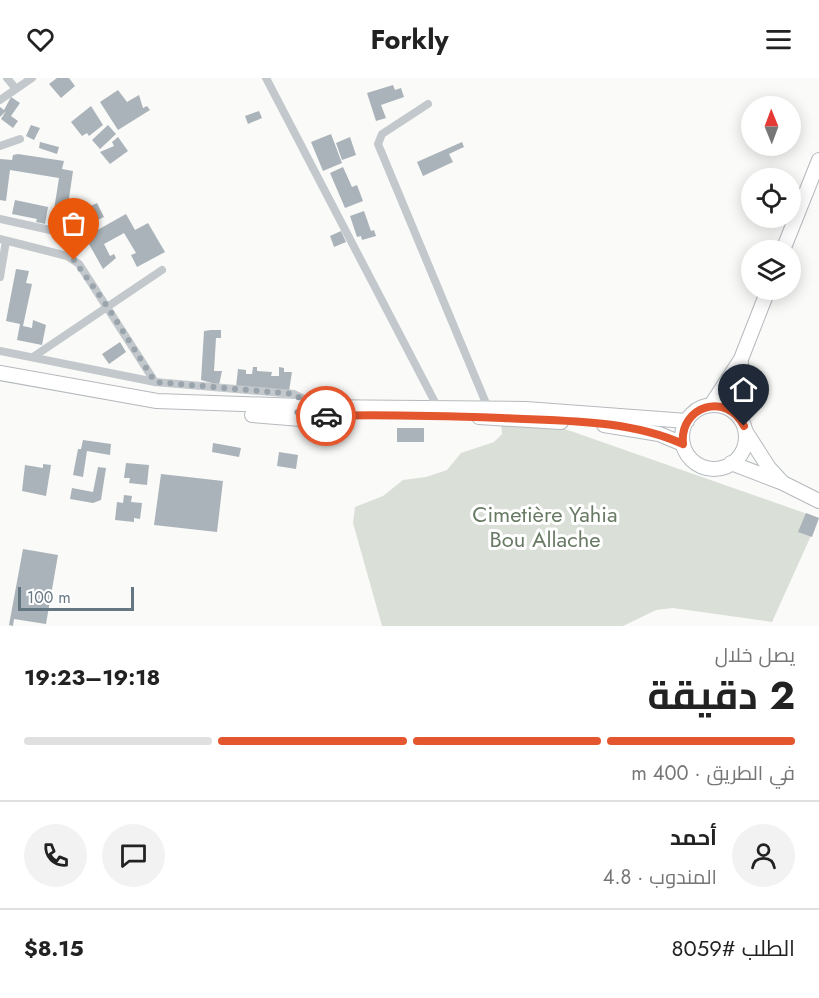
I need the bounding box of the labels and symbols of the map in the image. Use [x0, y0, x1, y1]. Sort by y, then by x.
north arrow [741, 96, 801, 156]
pin [48, 198, 99, 260]
pin [718, 364, 769, 426]
courier [296, 386, 356, 446]
park label: Cimetière Yahia Bou Allache [472, 498, 618, 555]
scale bar [18, 584, 134, 612]

